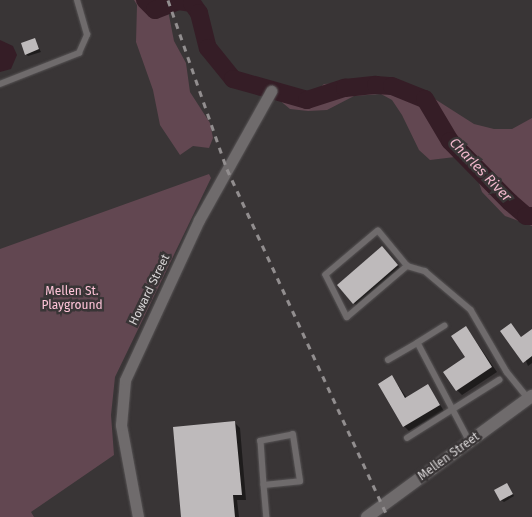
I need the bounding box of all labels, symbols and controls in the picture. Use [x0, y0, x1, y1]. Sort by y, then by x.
water label: Charles River [445, 135, 515, 205]
street label: Howard Street [127, 252, 173, 328]
park label: Mellen St. Playground [41, 285, 103, 313]
street label: Mellen Street [416, 430, 482, 484]

